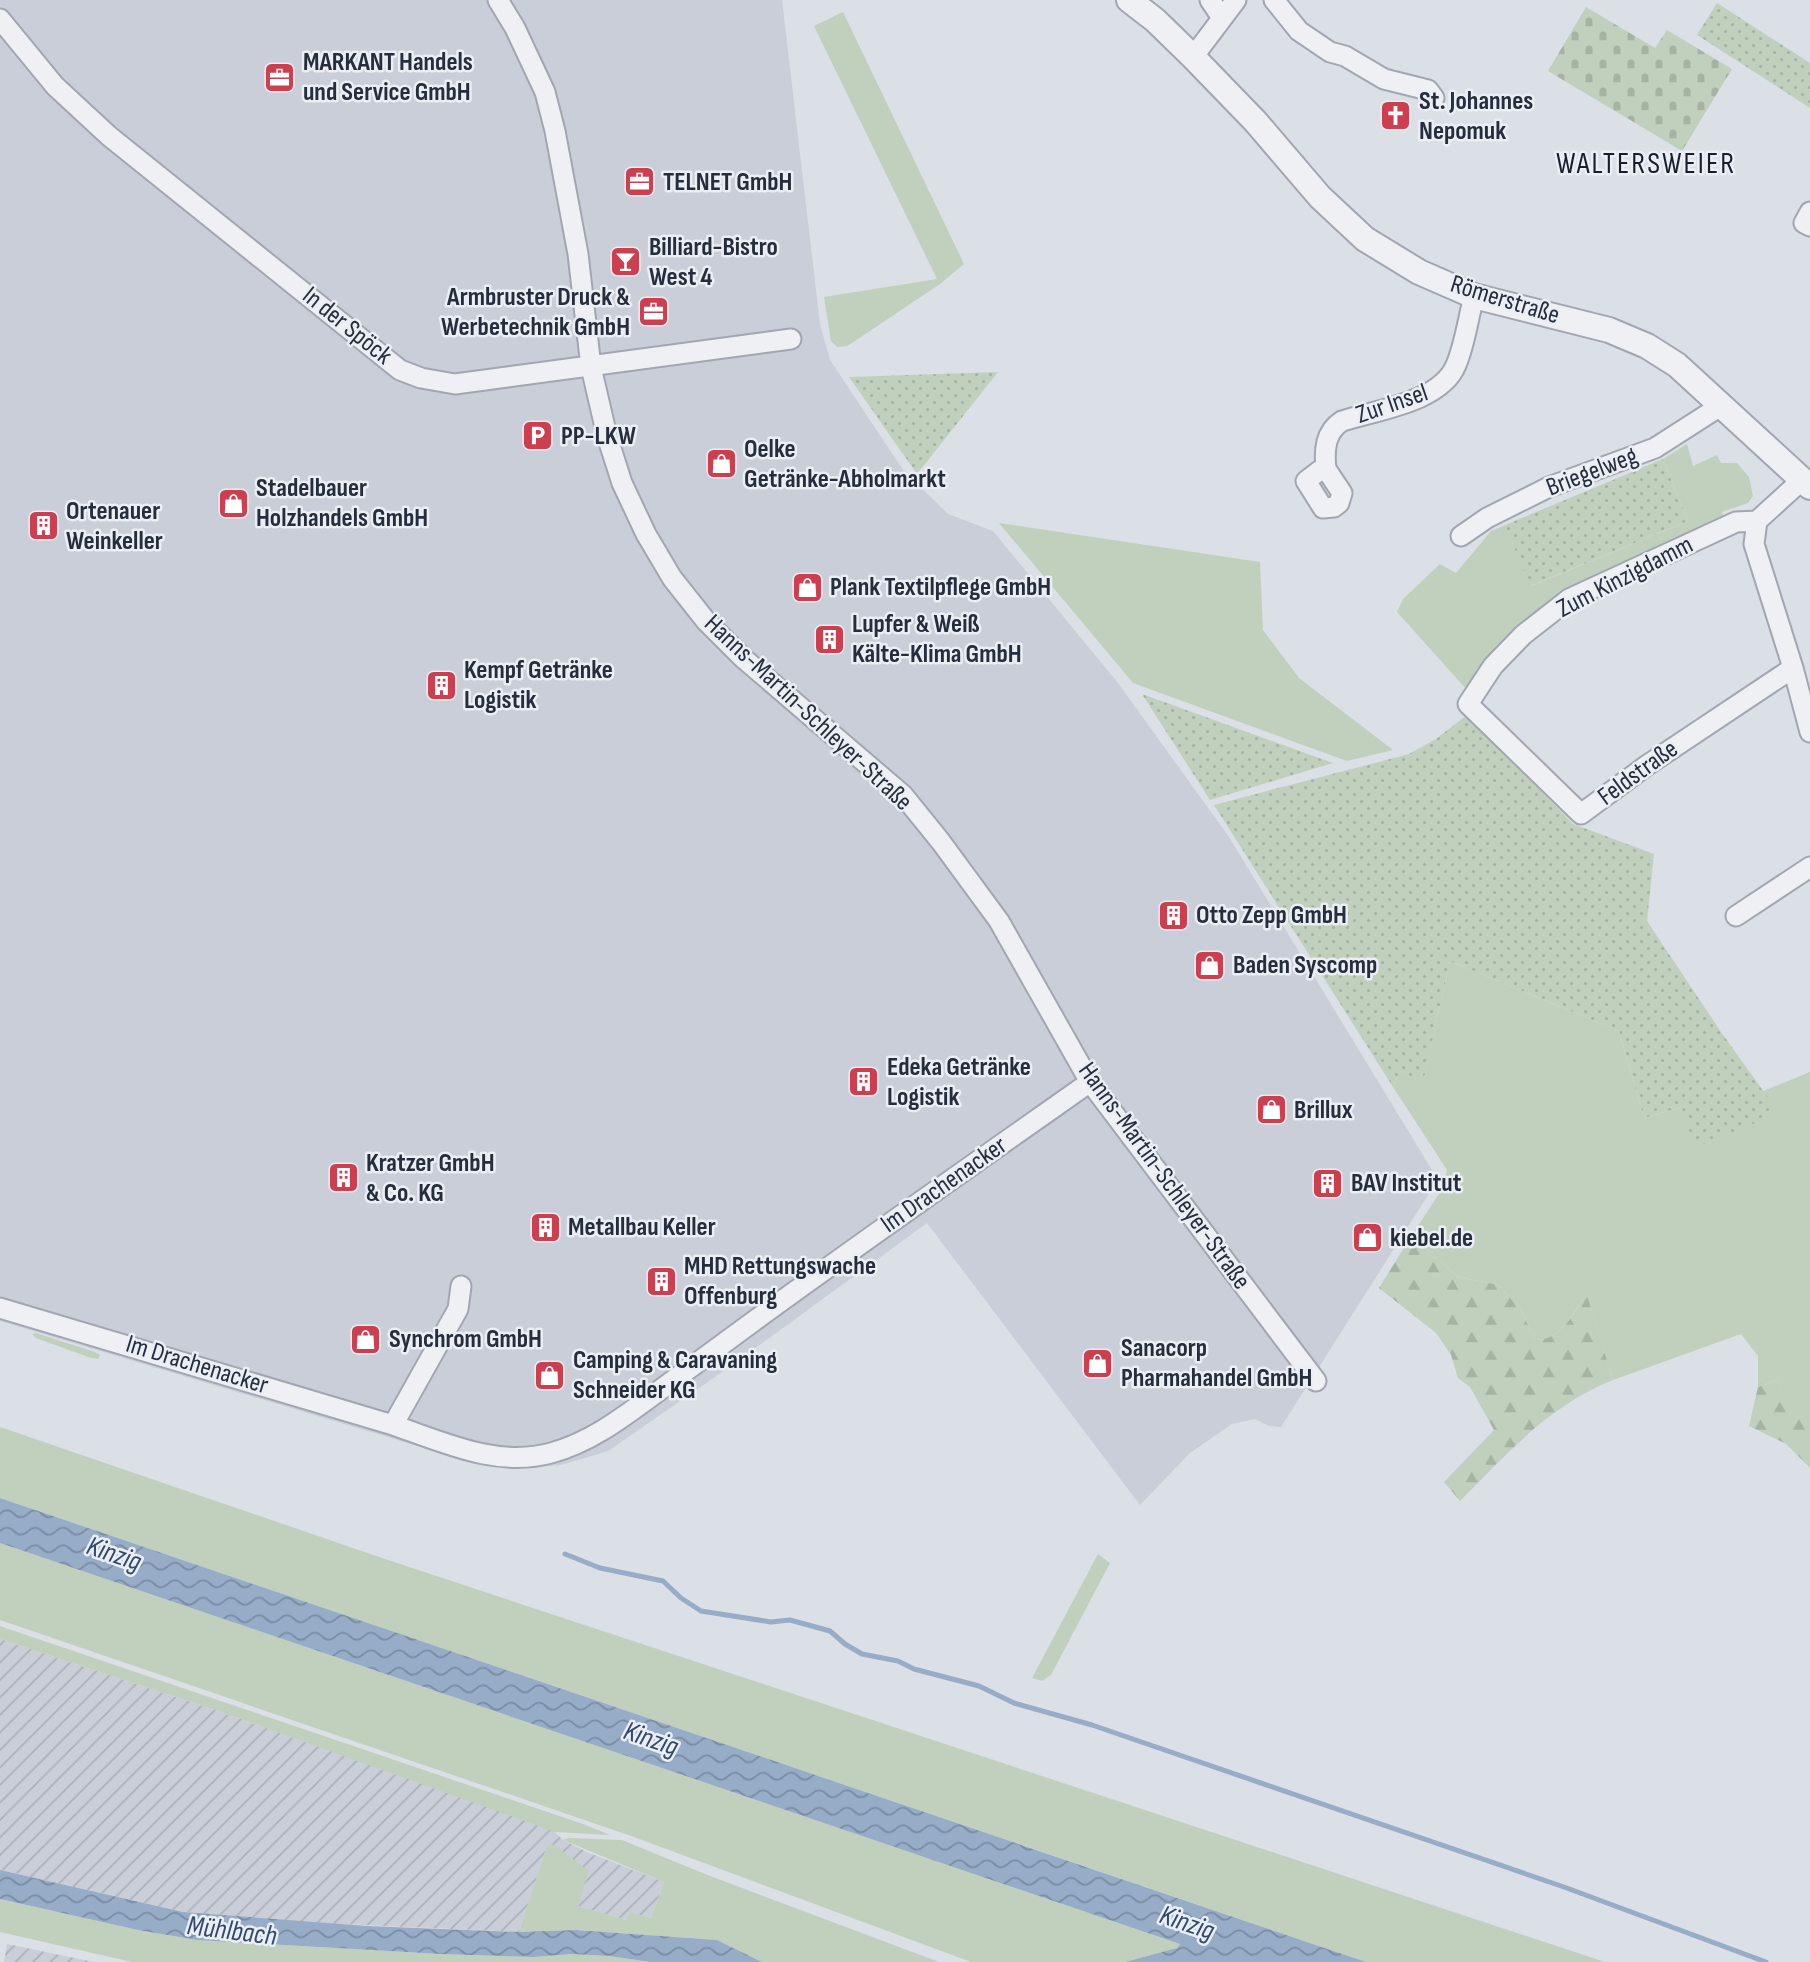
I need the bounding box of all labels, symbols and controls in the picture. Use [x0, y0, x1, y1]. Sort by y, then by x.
place label: MARKANT Handels und Service GmbH [303, 47, 473, 108]
office icon: MARKANT Handels und Service GmbH [263, 60, 297, 94]
place label: St. Johannes Nepomuk [1419, 86, 1533, 147]
church icon: St. Johannes Nepomuk [1379, 99, 1413, 133]
district label: WALTERSWEIER [1556, 146, 1736, 182]
office icon: TELNET GmbH [623, 165, 657, 199]
place label: TELNET GmbH [663, 167, 792, 198]
place label: Billiard-Bistro West 4 [649, 232, 778, 293]
bar icon: Billiard-Bistro West 4 [609, 245, 643, 279]
street label: Römerstraße [1447, 269, 1563, 331]
street label: In der Spöck [296, 280, 398, 372]
place label: Armbruster Druck & Werbetechnik GmbH [441, 282, 630, 343]
office icon: Armbruster Druck & Werbetechnik GmbH [636, 295, 670, 329]
street label: Zur Insel [1352, 377, 1432, 431]
parking icon: PP-LKW [521, 419, 555, 453]
place label: PP-LKW [561, 421, 636, 452]
place label: Oelke Getränke-Abholmarkt [744, 434, 946, 495]
street label: Briegelweg [1542, 440, 1642, 504]
shop icon: Oelke Getränke-Abholmarkt [704, 447, 738, 481]
place label: Stadelbauer Holzhandels GmbH [256, 473, 428, 534]
shop icon: Stadelbauer Holzhandels GmbH [216, 486, 250, 520]
place label: Ortenauer Weinkeller [66, 496, 163, 557]
building icon: Ortenauer Weinkeller [26, 509, 60, 543]
street label: Zum Kinzigdamm [1552, 529, 1698, 625]
shop icon: Plank Textilpflege GmbH [790, 570, 824, 604]
place label: Plank Textilpflege GmbH [830, 572, 1051, 603]
street label: Hanns-Martin-Schleyer-Straße [698, 609, 918, 817]
place label: Lupfer & Weiß Kälte-Klima GmbH [852, 609, 1022, 670]
building icon: Lupfer & Weiß Kälte-Klima GmbH [812, 622, 846, 656]
place label: Kempf Getränke Logistik [464, 655, 613, 716]
building icon: Kempf Getränke Logistik [424, 668, 458, 702]
street label: Feldstraße [1592, 734, 1684, 812]
building icon: Otto Zepp GmbH [1156, 898, 1190, 932]
place label: Otto Zepp GmbH [1196, 900, 1347, 931]
shop icon: Baden Syscomp [1193, 948, 1227, 982]
place label: Baden Syscomp [1233, 950, 1377, 981]
place label: Edeka Getränke Logistik [887, 1052, 1031, 1113]
street label: Hanns-Martin-Schleyer-Straße [1071, 1056, 1257, 1296]
building icon: Edeka Getränke Logistik [847, 1065, 881, 1099]
shop icon: Brillux [1254, 1093, 1288, 1127]
place label: Brillux [1294, 1095, 1353, 1126]
street label: Im Drachenacker [875, 1130, 1013, 1240]
place label: Kratzer GmbH & Co. KG [366, 1148, 495, 1209]
building icon: Kratzer GmbH & Co. KG [326, 1161, 360, 1195]
building icon: BAV Institut [1311, 1166, 1345, 1200]
place label: BAV Institut [1351, 1168, 1462, 1199]
building icon: Metallbau Keller [528, 1210, 562, 1244]
place label: Metallbau Keller [568, 1212, 716, 1243]
shop icon: kiebel.de [1350, 1221, 1384, 1255]
place label: kiebel.de [1390, 1223, 1473, 1254]
place label: MHD Rettungswache Offenburg [684, 1251, 876, 1312]
building icon: MHD Rettungswache Offenburg [644, 1264, 678, 1298]
shop icon: Synchrom GmbH [349, 1322, 383, 1356]
place label: Synchrom GmbH [389, 1324, 542, 1355]
street label: Im Drachenacker [122, 1329, 272, 1401]
place label: Sanacorp Pharmahandel GmbH [1121, 1333, 1312, 1394]
place label: Camping & Caravaning Schneider KG [573, 1345, 777, 1406]
shop icon: Sanacorp Pharmahandel GmbH [1081, 1346, 1115, 1380]
shop icon: Camping & Caravaning Schneider KG [533, 1358, 567, 1392]
water label: Kinzig [82, 1529, 146, 1579]
water label: Kinzig [619, 1714, 683, 1764]
water label: Kinzig [1155, 1898, 1219, 1948]
water label: Mühlbach [185, 1909, 279, 1953]

